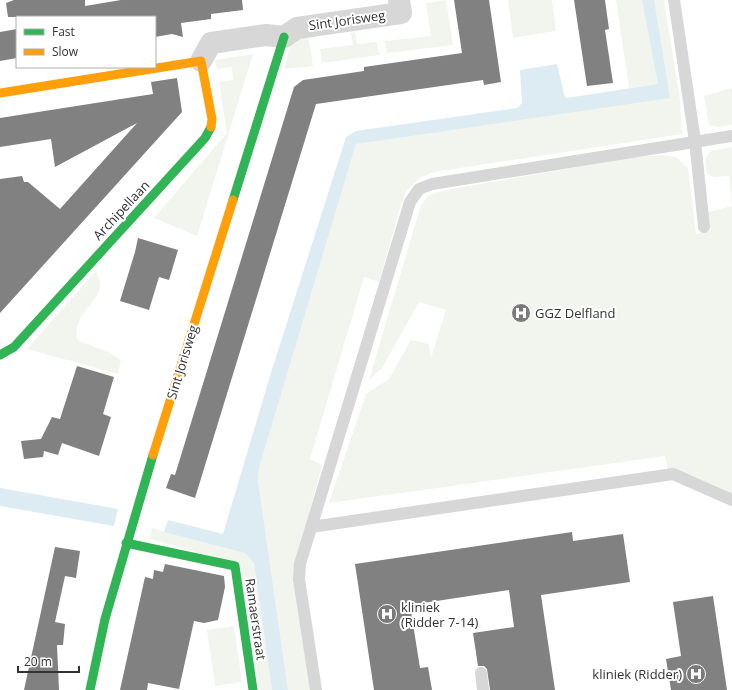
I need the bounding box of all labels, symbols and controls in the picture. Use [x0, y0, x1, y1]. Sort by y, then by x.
street label: Sint Jorisweg [308, 6, 386, 34]
legend [16, 16, 156, 68]
text: Fast [52, 23, 75, 40]
text: Slow [52, 43, 79, 60]
street label: Archipellaan [89, 176, 153, 244]
hospital icon: GGZ Delfland [510, 302, 532, 324]
place label: GGZ Delfland [535, 304, 616, 322]
street label: Sint Jorisweg [162, 323, 202, 401]
street label: Ramaerstraat [241, 577, 271, 661]
place label: kliniek (Ridder 7-14) [401, 598, 479, 631]
hospital icon: kliniek (Ridder 7-14) [376, 603, 398, 625]
scale bar [18, 648, 79, 674]
text: 20 m [24, 653, 52, 670]
hospital icon: kliniek (Ridder) [685, 663, 707, 685]
place label: kliniek (Ridder) [592, 665, 682, 683]

